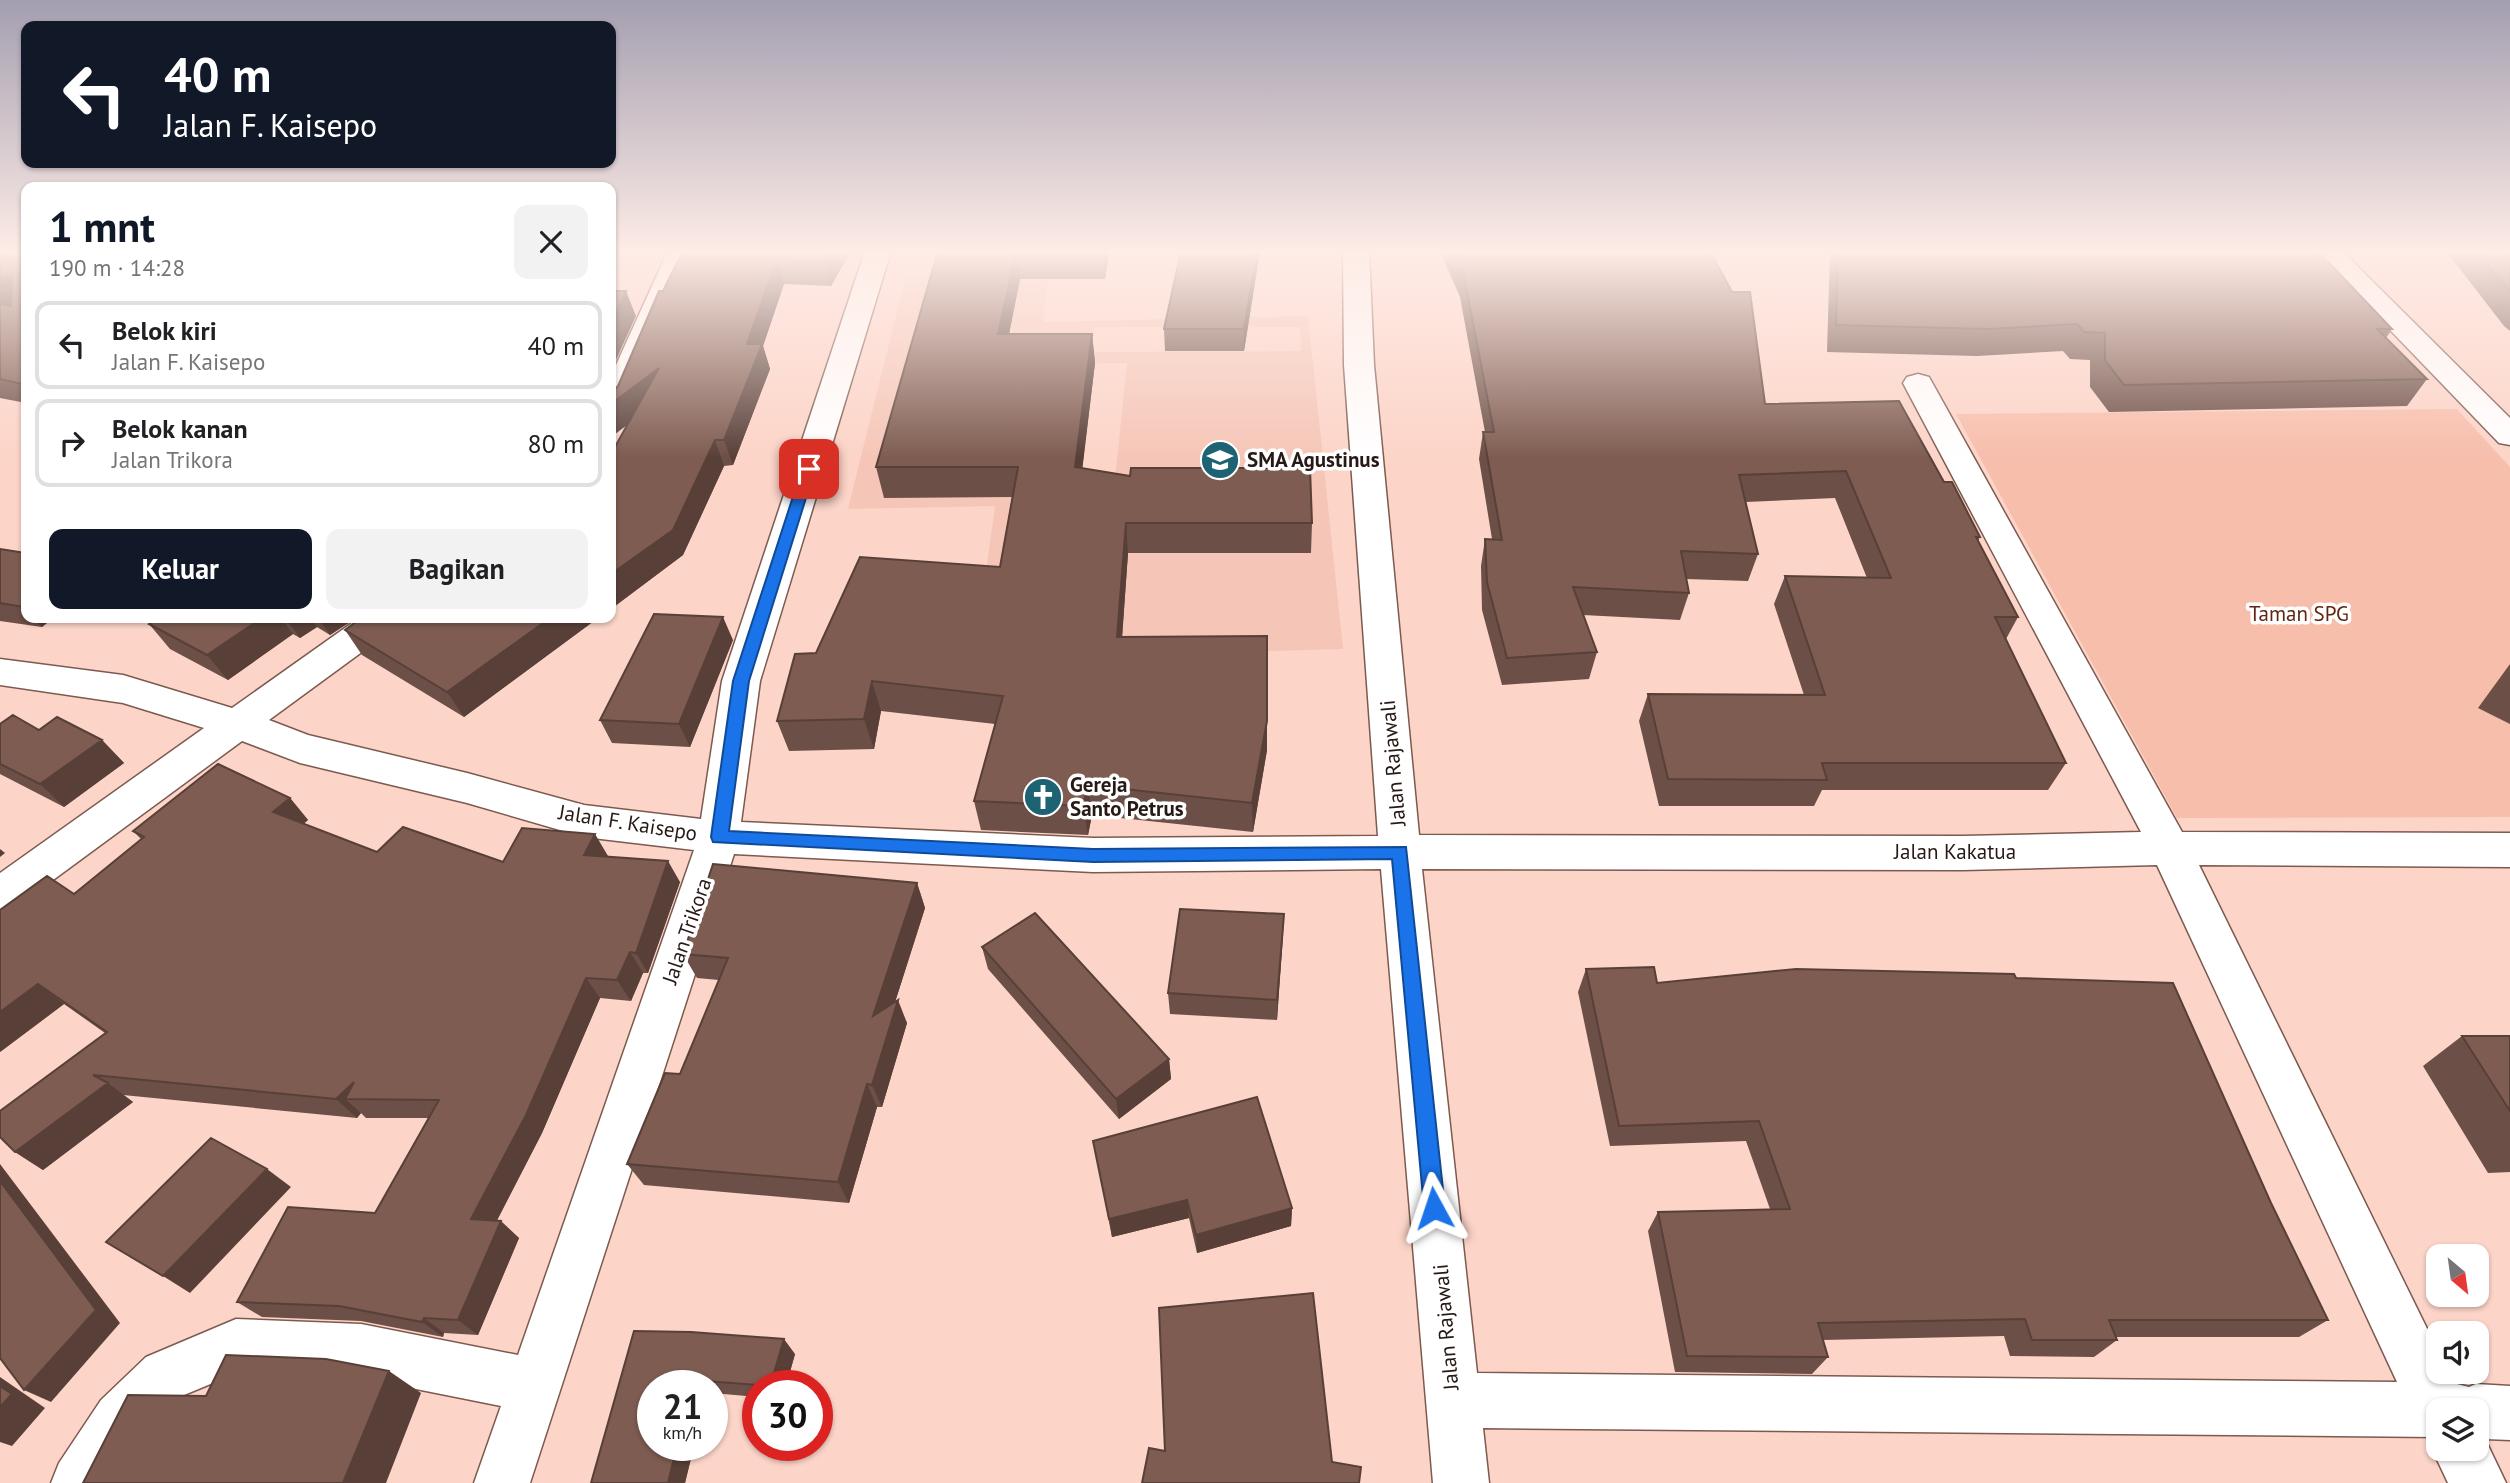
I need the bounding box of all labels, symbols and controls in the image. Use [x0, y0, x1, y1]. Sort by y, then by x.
text: 40 m [164, 42, 271, 106]
icon: left [49, 49, 140, 140]
text: Jalan F. Kaisepo [164, 104, 377, 146]
text: 1 mnt [49, 199, 155, 254]
button: close [514, 205, 588, 279]
text: 190 m · 14:28 [49, 253, 185, 282]
text: Belok kiri [112, 314, 217, 347]
icon: left [53, 326, 91, 364]
text: 40 m [528, 329, 584, 362]
text: Jalan F. Kaisepo [112, 347, 265, 376]
text: Belok kanan [112, 412, 248, 445]
icon: right [53, 424, 91, 462]
text: 80 m [528, 427, 584, 460]
pin [779, 439, 839, 499]
school or university icon: SMA Agustinus [1199, 439, 1241, 481]
text: Jalan Trikora [112, 445, 233, 474]
place label: SMA Agustinus [1247, 446, 1380, 473]
icon: arrive [790, 450, 828, 488]
button: Keluar [49, 529, 312, 609]
button: Bagikan [326, 529, 588, 609]
park label: Taman SPG [2249, 600, 2349, 627]
street label: Jalan Rajawali [1374, 699, 1412, 828]
place label: Gereja Santo Petrus [1070, 771, 1184, 822]
church icon: Gereja Santo Petrus [1022, 776, 1064, 818]
street label: Jalan F. Kaisepo [556, 798, 699, 847]
street label: Jalan Kakatua [1893, 838, 2016, 865]
street label: Jalan Trikora [655, 874, 717, 988]
position arrow [1397, 1171, 1471, 1245]
north arrow [2426, 1244, 2488, 1307]
map controls [2426, 1244, 2489, 1461]
street label: Jalan Rajawali [1427, 1263, 1465, 1392]
button: sound [2426, 1321, 2489, 1384]
speed limit sign: 30 [742, 1370, 833, 1461]
text: 21 [663, 1383, 702, 1429]
button: layers [2426, 1398, 2489, 1461]
text: km/h [663, 1421, 702, 1444]

